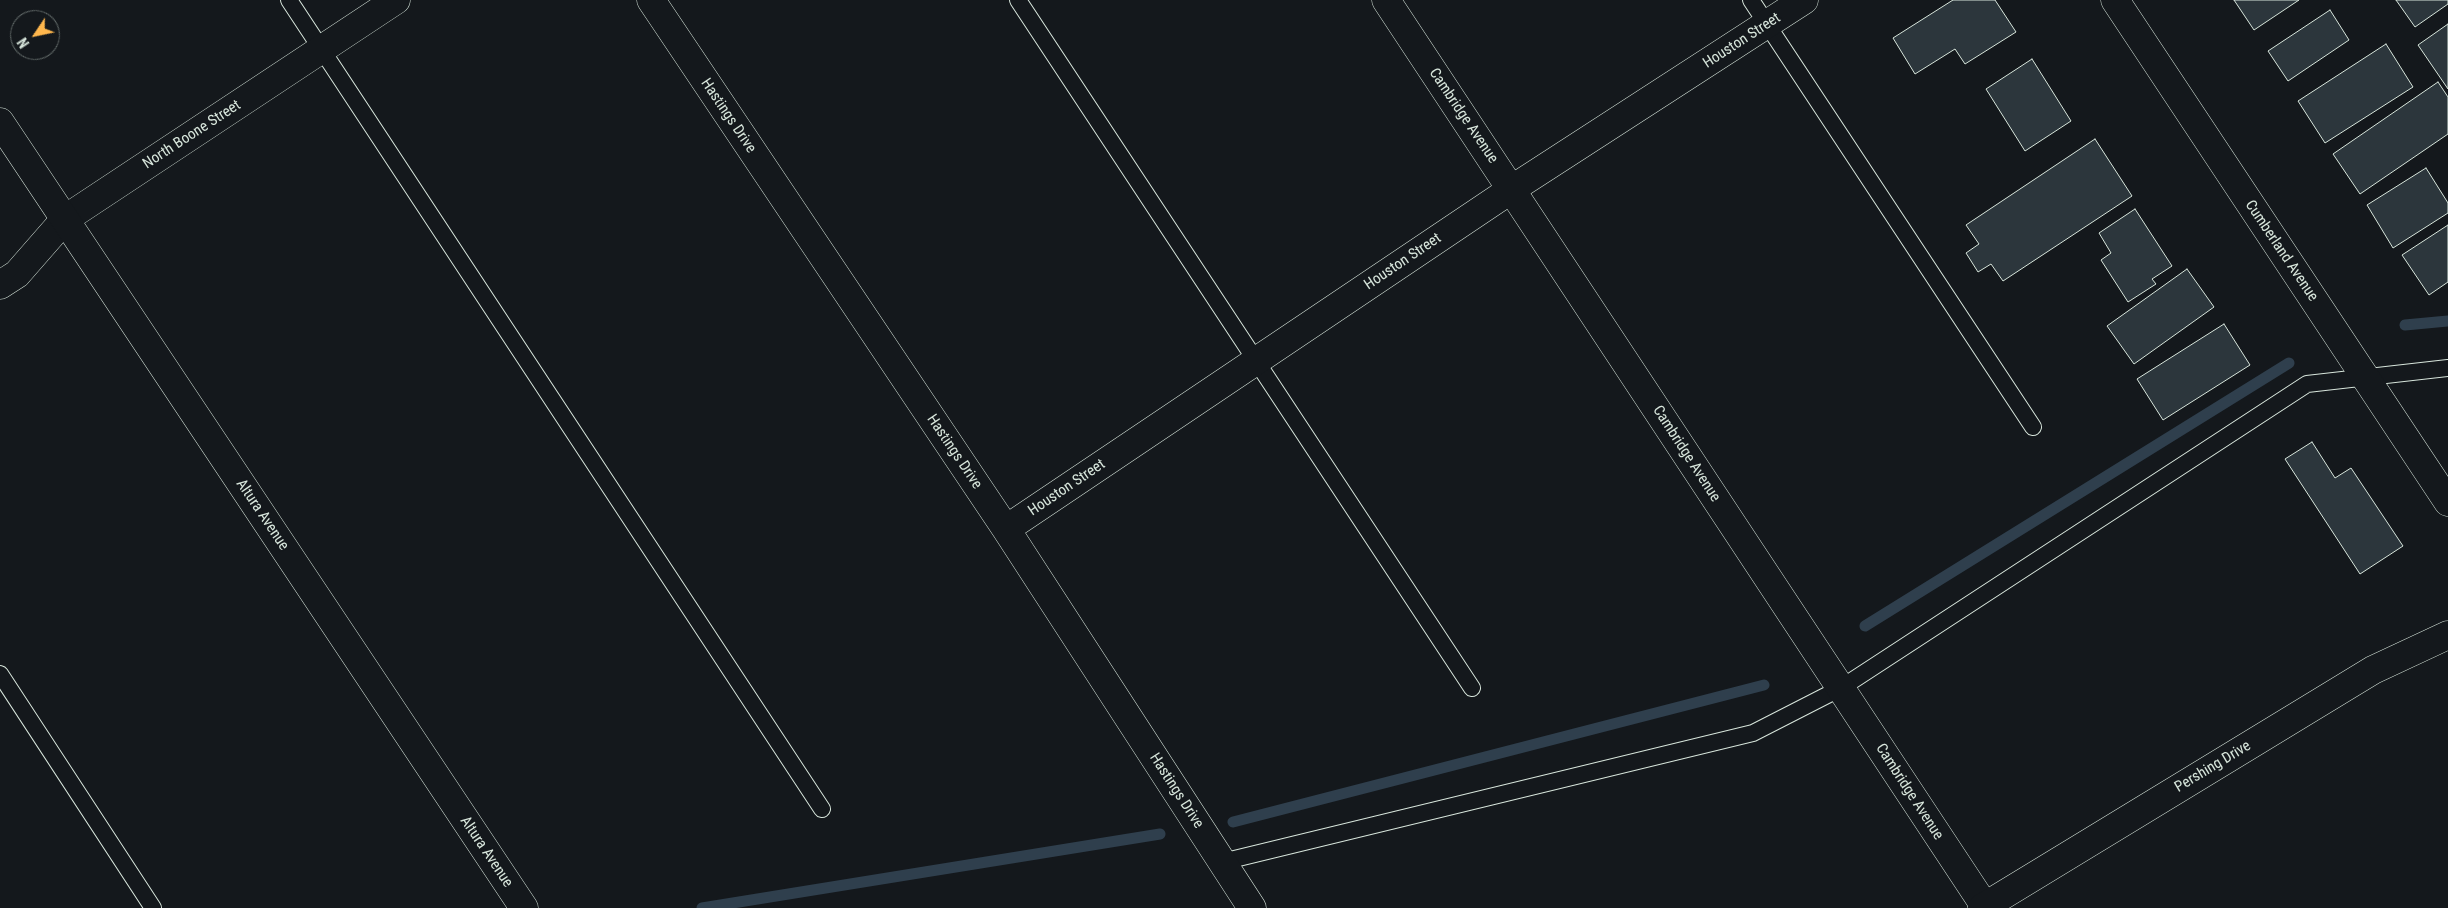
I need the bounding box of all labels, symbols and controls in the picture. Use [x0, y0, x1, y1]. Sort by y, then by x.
street label: Houston Street [1700, 9, 1784, 73]
north arrow [10, 10, 60, 60]
text: N [14, 35, 32, 51]
street label: Cambridge Avenue [1425, 65, 1501, 167]
street label: Hastings Drive [696, 75, 760, 157]
street label: North Boone Street [140, 97, 244, 173]
street label: Cumberland Avenue [2241, 197, 2321, 305]
street label: Houston Street [1361, 230, 1445, 294]
street label: Cambridge Avenue [1648, 403, 1724, 505]
street label: Hastings Drive [922, 411, 986, 493]
street label: Houston Street [1025, 456, 1109, 520]
street label: Altura Avenue [232, 476, 292, 554]
street label: Pershing Drive [2172, 737, 2254, 797]
street label: Cambridge Avenue [1871, 741, 1947, 843]
street label: Hastings Drive [1145, 750, 1207, 832]
street label: Altura Avenue [456, 813, 516, 891]

